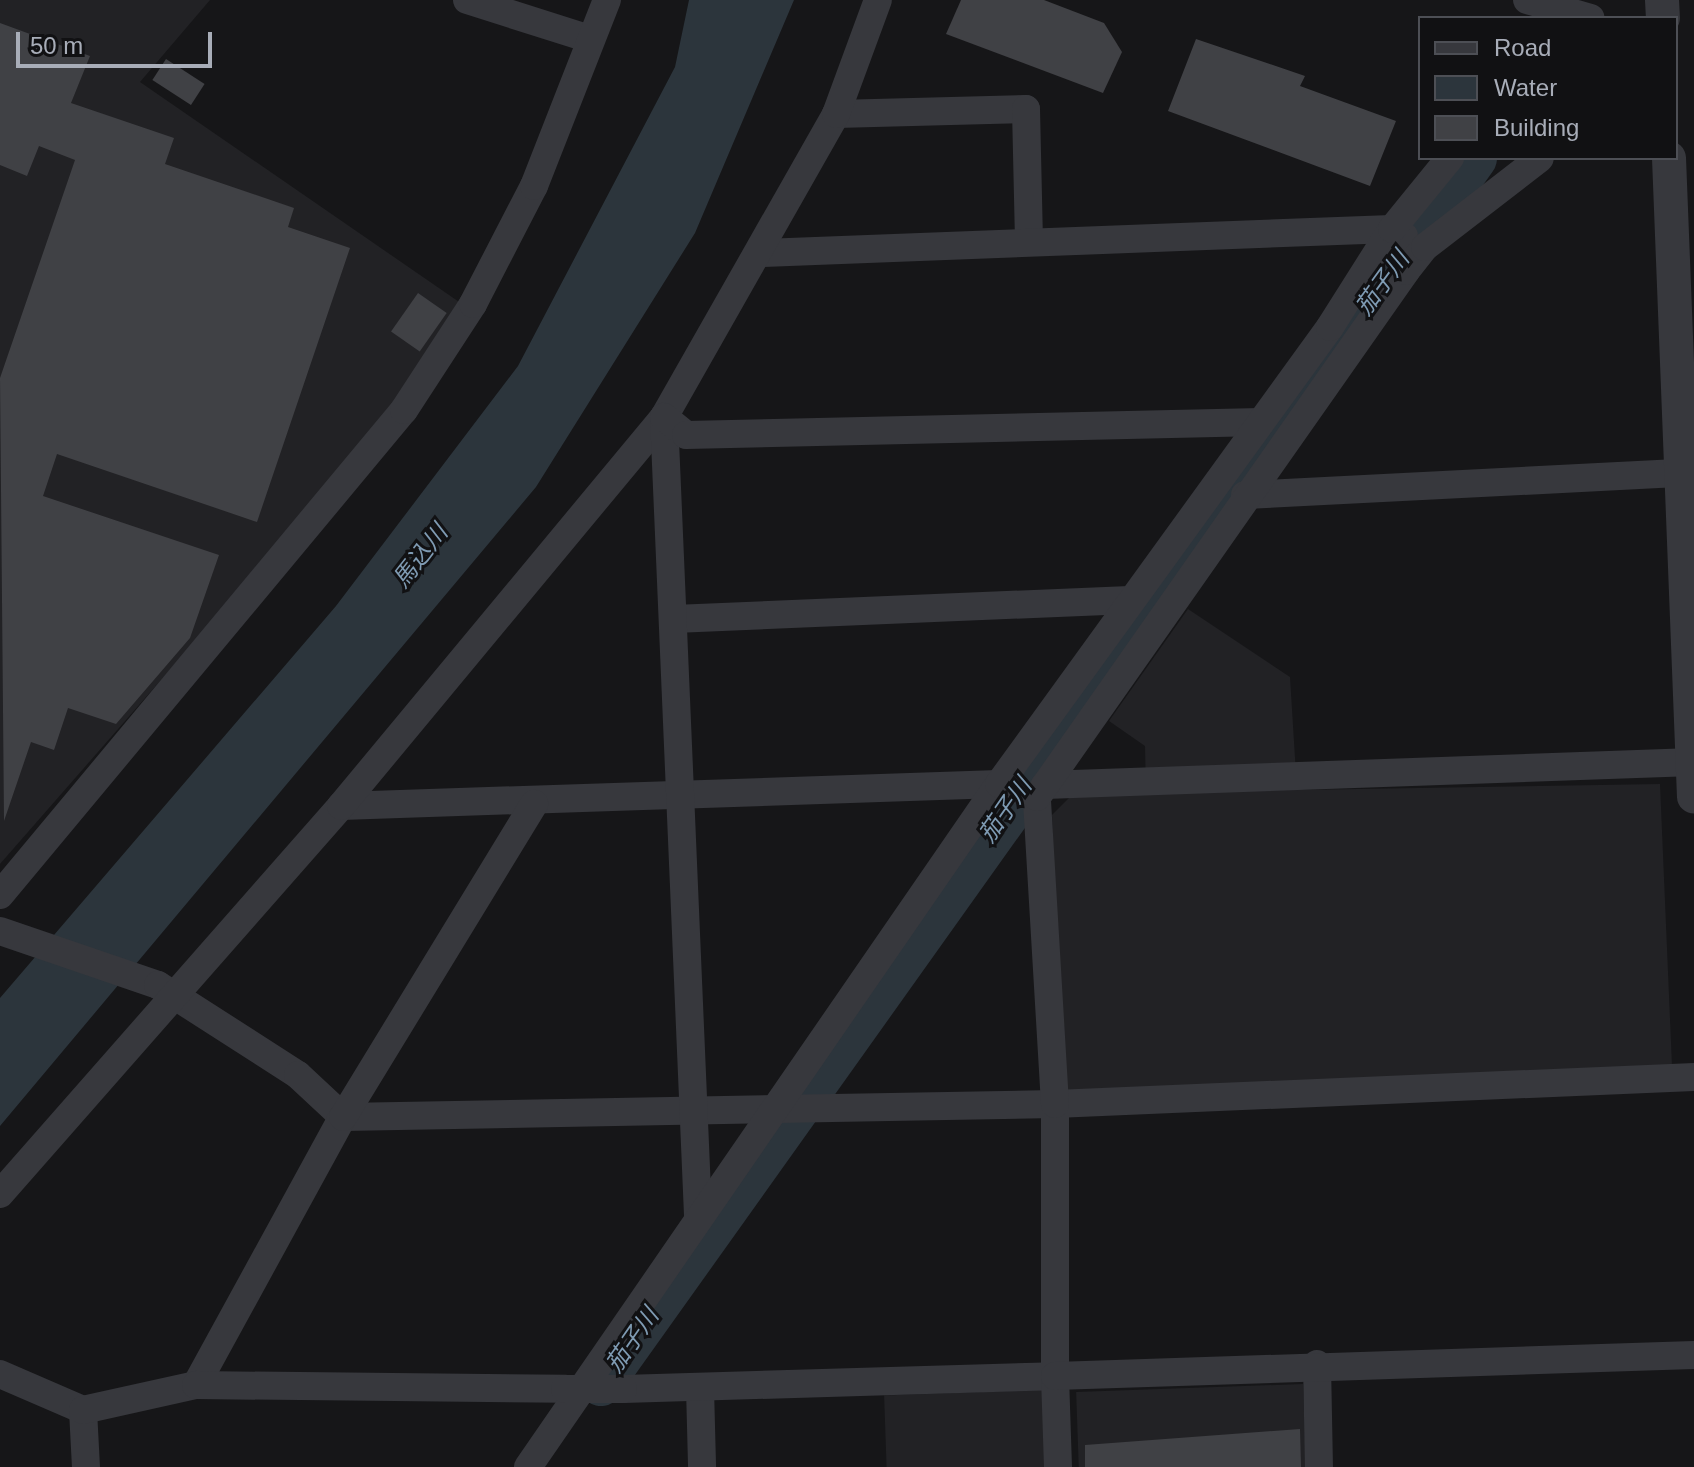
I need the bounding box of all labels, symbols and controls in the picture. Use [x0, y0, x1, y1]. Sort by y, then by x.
scale bar [20, 16, 216, 66]
legend [1418, 16, 1678, 160]
text: 50 m [30, 32, 83, 59]
text: Road [1494, 34, 1551, 61]
text: Water [1494, 74, 1557, 101]
text: Building [1494, 114, 1579, 141]
water label: 茄子川 [1349, 245, 1415, 321]
water label: 馬込川 [386, 519, 454, 593]
water label: 茄子川 [973, 772, 1037, 848]
water label: 茄子川 [600, 1302, 664, 1378]

